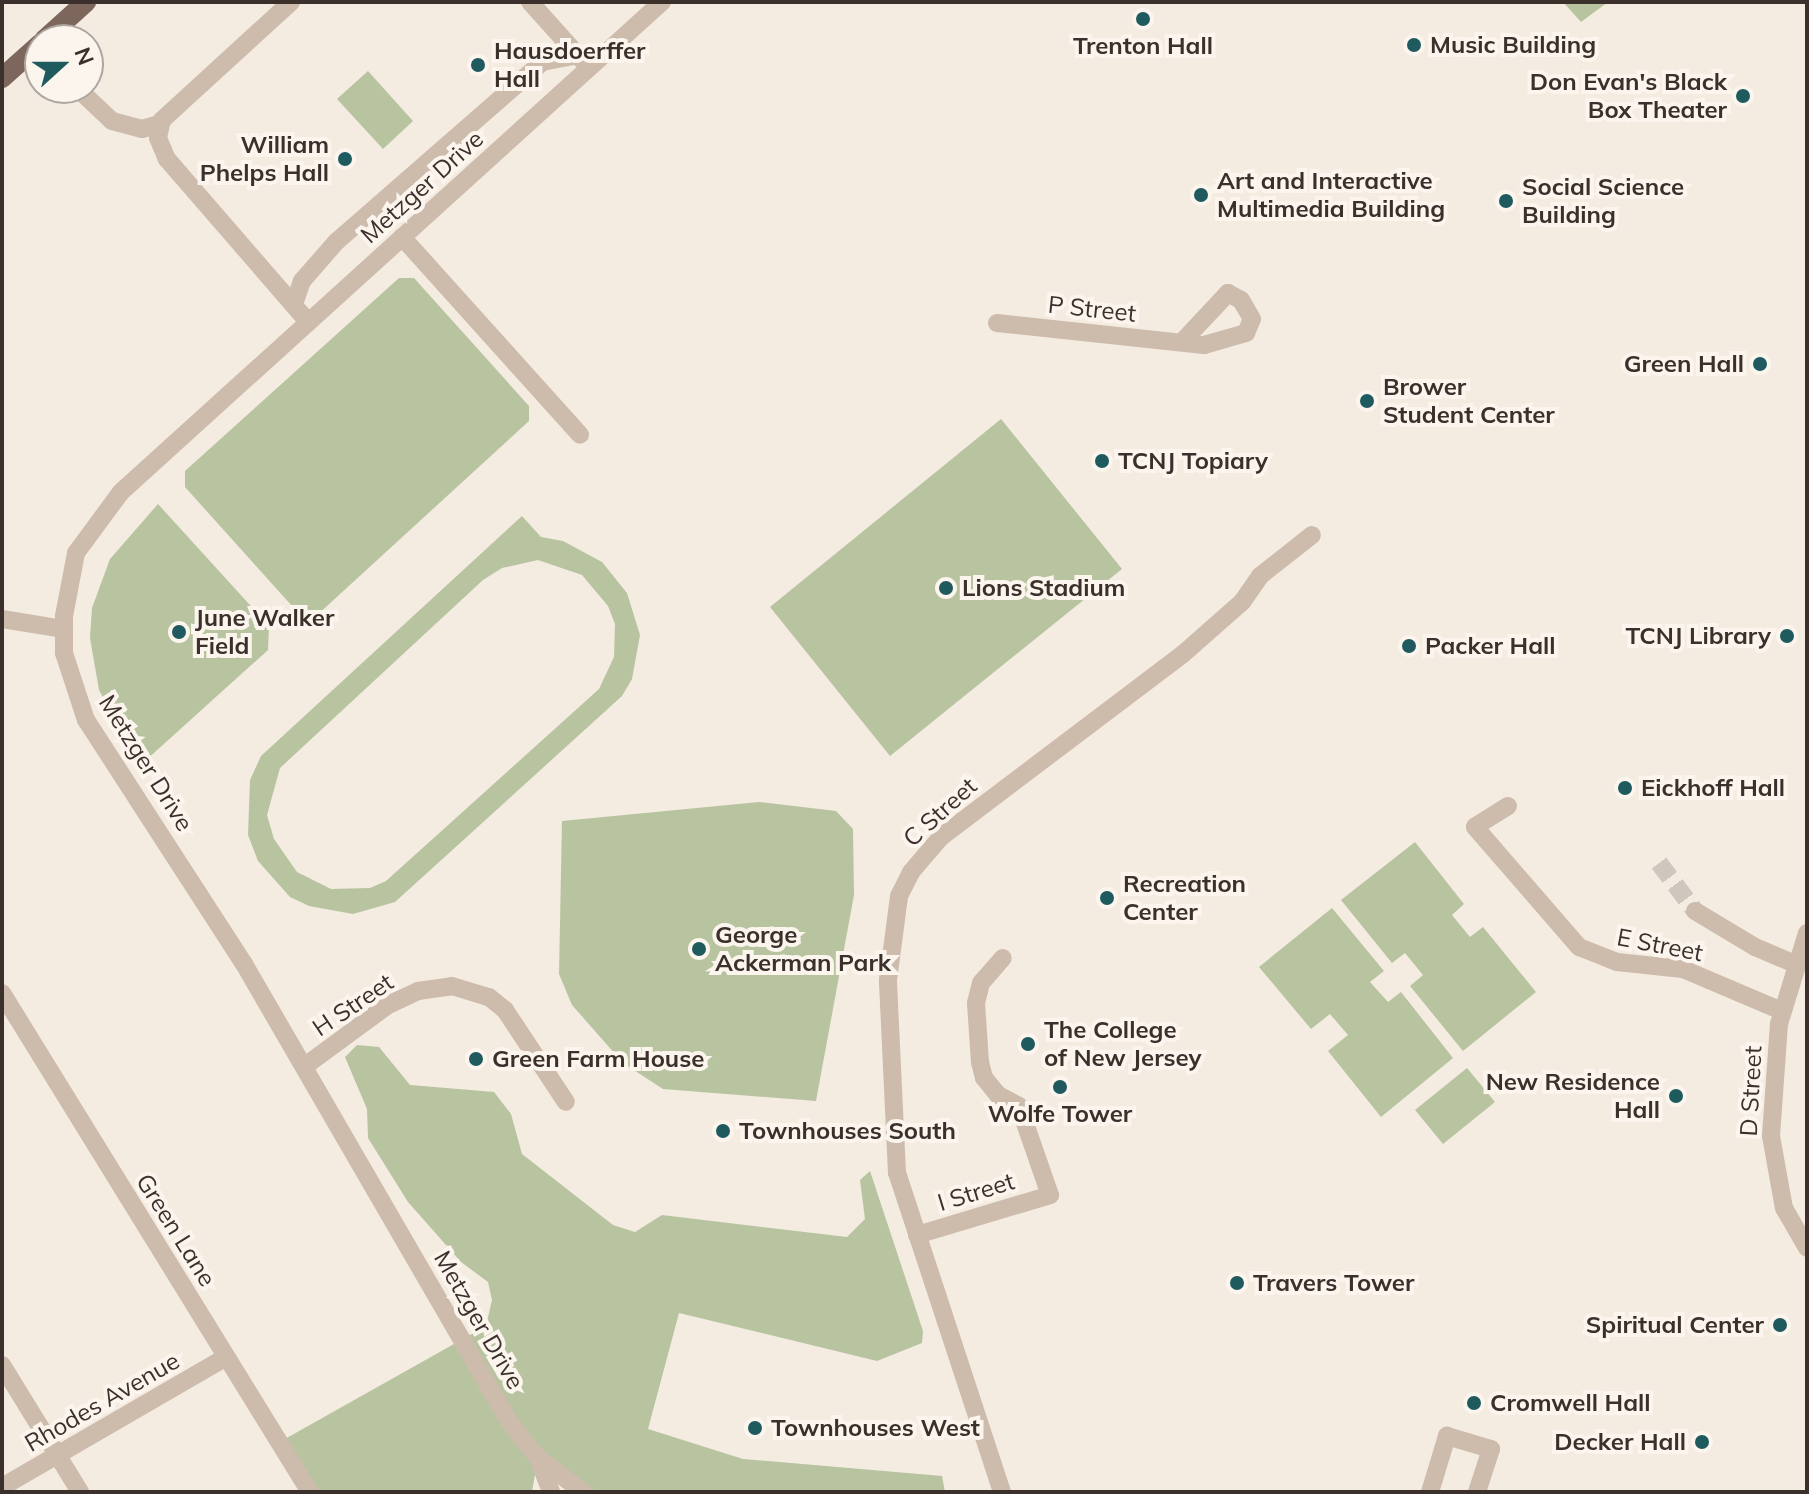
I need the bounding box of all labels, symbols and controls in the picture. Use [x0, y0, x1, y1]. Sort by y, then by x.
marker: Trenton Hall [1134, 10, 1152, 28]
north arrow [24, 24, 104, 104]
place label: Music Building [1430, 31, 1596, 59]
place label: Trenton Hall [1073, 32, 1213, 60]
marker: Music Building [1405, 36, 1423, 54]
place label: Hausdoerffer Hall [494, 37, 646, 93]
text: N [68, 43, 101, 69]
marker: Hausdoerffer Hall [469, 56, 487, 74]
place label: Don Evan's Black Box Theater [1530, 68, 1727, 124]
marker: Don Evan's Black Box Theater [1734, 87, 1752, 105]
street label: Metzger Drive [355, 125, 489, 249]
place label: William Phelps Hall [200, 131, 329, 187]
marker: William Phelps Hall [336, 150, 354, 168]
place label: Art and Interactive Multimedia Building [1217, 167, 1445, 223]
place label: Social Science Building [1522, 173, 1684, 229]
marker: Art and Interactive Multimedia Building [1192, 186, 1210, 204]
marker: Social Science Building [1497, 192, 1515, 210]
street label: P Street [1047, 290, 1137, 328]
place label: Green Hall [1624, 350, 1744, 378]
marker: Green Hall [1751, 355, 1769, 373]
place label: Brower Student Center [1383, 373, 1555, 429]
marker: Brower Student Center [1358, 392, 1376, 410]
place label: TCNJ Topiary [1118, 447, 1268, 475]
marker: TCNJ Topiary [1093, 452, 1111, 470]
place label: Lions Stadium [962, 574, 1125, 602]
marker: Lions Stadium [937, 579, 955, 597]
place label: June Walker Field [195, 604, 334, 660]
place label: TCNJ Library [1625, 622, 1771, 650]
marker: June Walker Field [170, 623, 188, 641]
marker: TCNJ Library [1778, 627, 1796, 645]
place label: Packer Hall [1425, 632, 1556, 660]
marker: Packer Hall [1400, 637, 1418, 655]
street label: Metzger Drive [93, 690, 199, 836]
street label: C Street [897, 772, 983, 852]
place label: Eickhoff Hall [1641, 774, 1785, 802]
marker: Eickhoff Hall [1616, 779, 1634, 797]
place label: Recreation Center [1123, 870, 1246, 926]
marker: Recreation Center [1098, 889, 1116, 907]
place label: George Ackerman Park [715, 921, 891, 977]
street label: E Street [1615, 923, 1705, 967]
marker: George Ackerman Park [690, 940, 708, 958]
street label: H Street [307, 968, 399, 1042]
place label: The College of New Jersey [1044, 1016, 1202, 1072]
marker: The College of New Jersey [1019, 1035, 1037, 1053]
place label: Green Farm House [492, 1045, 704, 1073]
street label: D Street [1734, 1045, 1768, 1137]
marker: Green Farm House [467, 1050, 485, 1068]
place label: New Residence Hall [1486, 1068, 1660, 1124]
marker: Wolfe Tower [1051, 1078, 1069, 1096]
marker: New Residence Hall [1667, 1087, 1685, 1105]
place label: Wolfe Tower [988, 1100, 1132, 1128]
place label: Townhouses South [739, 1117, 956, 1145]
marker: Townhouses South [714, 1122, 732, 1140]
street label: I Street [934, 1167, 1018, 1217]
street label: Green Lane [130, 1168, 222, 1292]
street label: Metzger Drive [428, 1246, 530, 1394]
place label: Travers Tower [1253, 1269, 1414, 1297]
marker: Travers Tower [1228, 1274, 1246, 1292]
place label: Spiritual Center [1586, 1311, 1764, 1339]
marker: Spiritual Center [1771, 1316, 1789, 1334]
street label: Rhodes Avenue [20, 1346, 184, 1458]
place label: Cromwell Hall [1490, 1389, 1651, 1417]
marker: Cromwell Hall [1465, 1394, 1483, 1412]
place label: Townhouses West [771, 1414, 980, 1442]
marker: Townhouses West [746, 1419, 764, 1437]
place label: Decker Hall [1554, 1428, 1686, 1456]
marker: Decker Hall [1693, 1433, 1711, 1451]

